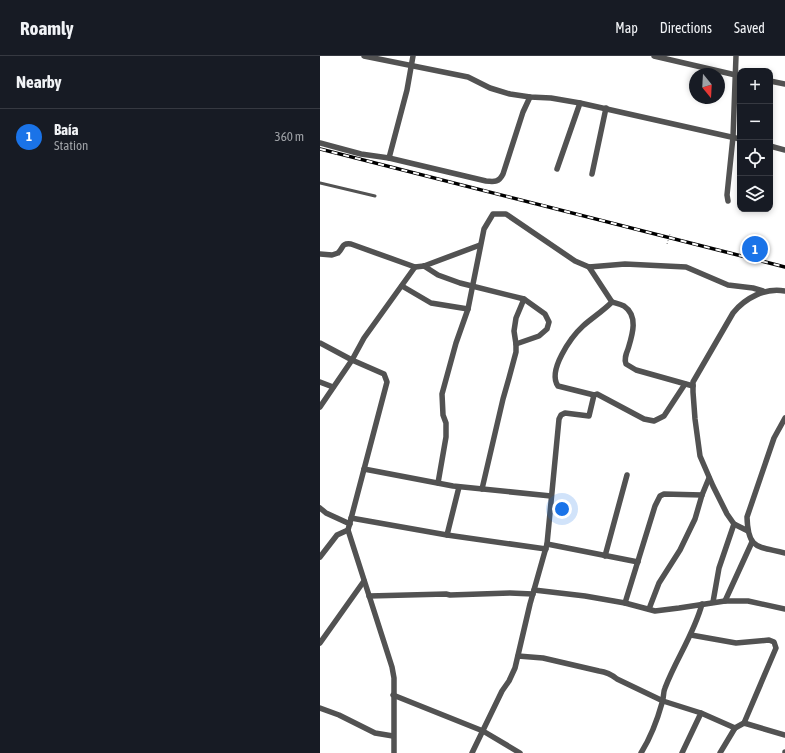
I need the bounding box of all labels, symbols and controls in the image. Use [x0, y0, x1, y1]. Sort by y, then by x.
text: Roamly [20, 17, 74, 39]
text: Map [615, 20, 638, 36]
text: Directions [660, 20, 712, 36]
text: Saved [734, 20, 765, 36]
north arrow [689, 68, 725, 104]
map controls [737, 68, 773, 212]
button: + [737, 68, 773, 104]
text: Nearby [16, 72, 62, 92]
button: − [737, 104, 773, 140]
text: Baía [54, 121, 79, 138]
text: 1 [26, 129, 32, 144]
text: 360 m [275, 129, 304, 144]
text: Station [54, 138, 88, 153]
button: locate [737, 140, 773, 176]
button: layers [737, 176, 773, 212]
pin: 1 [742, 234, 768, 264]
your location [552, 499, 572, 519]

